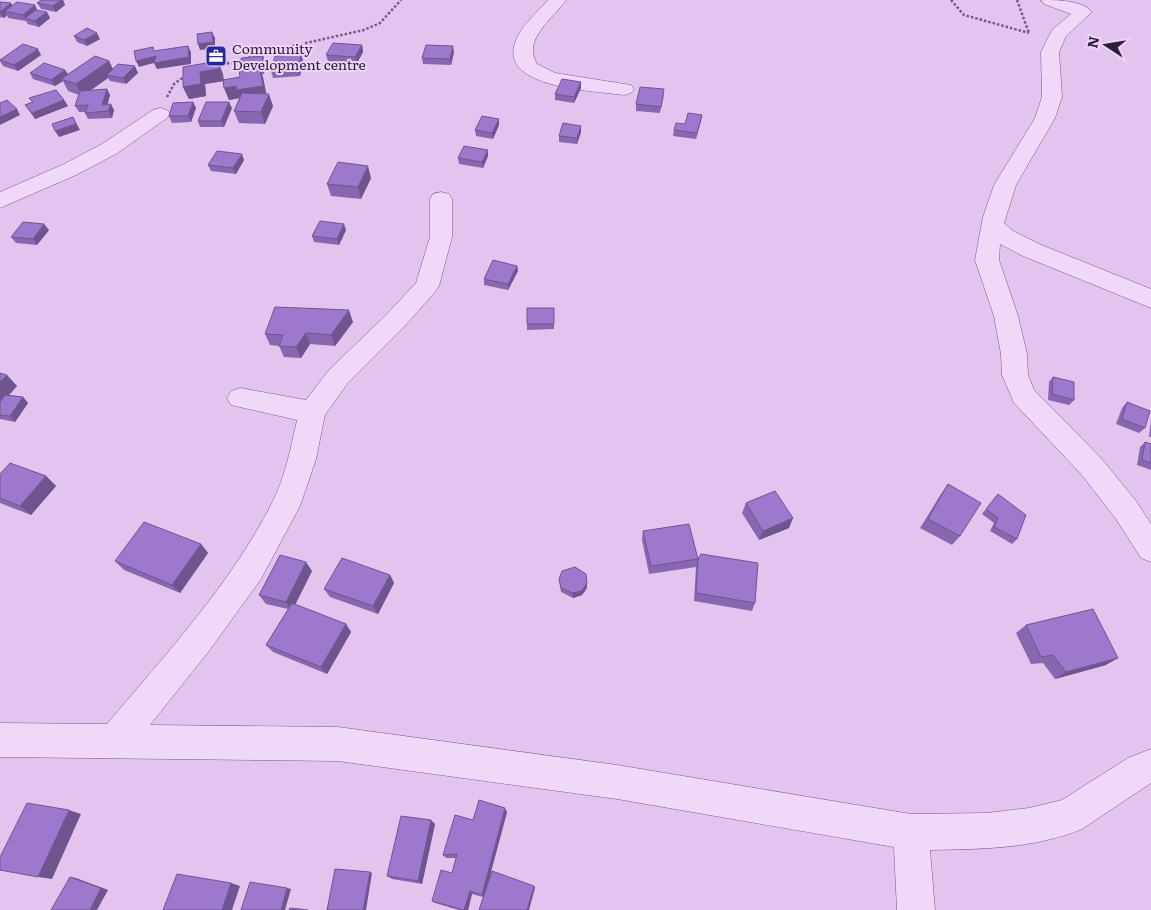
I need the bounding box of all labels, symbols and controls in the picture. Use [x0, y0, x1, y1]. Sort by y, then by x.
north arrow [1081, 20, 1131, 70]
text: N [1081, 34, 1103, 50]
place label: Community Development centre [232, 38, 366, 74]
office icon: Community Development centre [204, 44, 228, 68]

